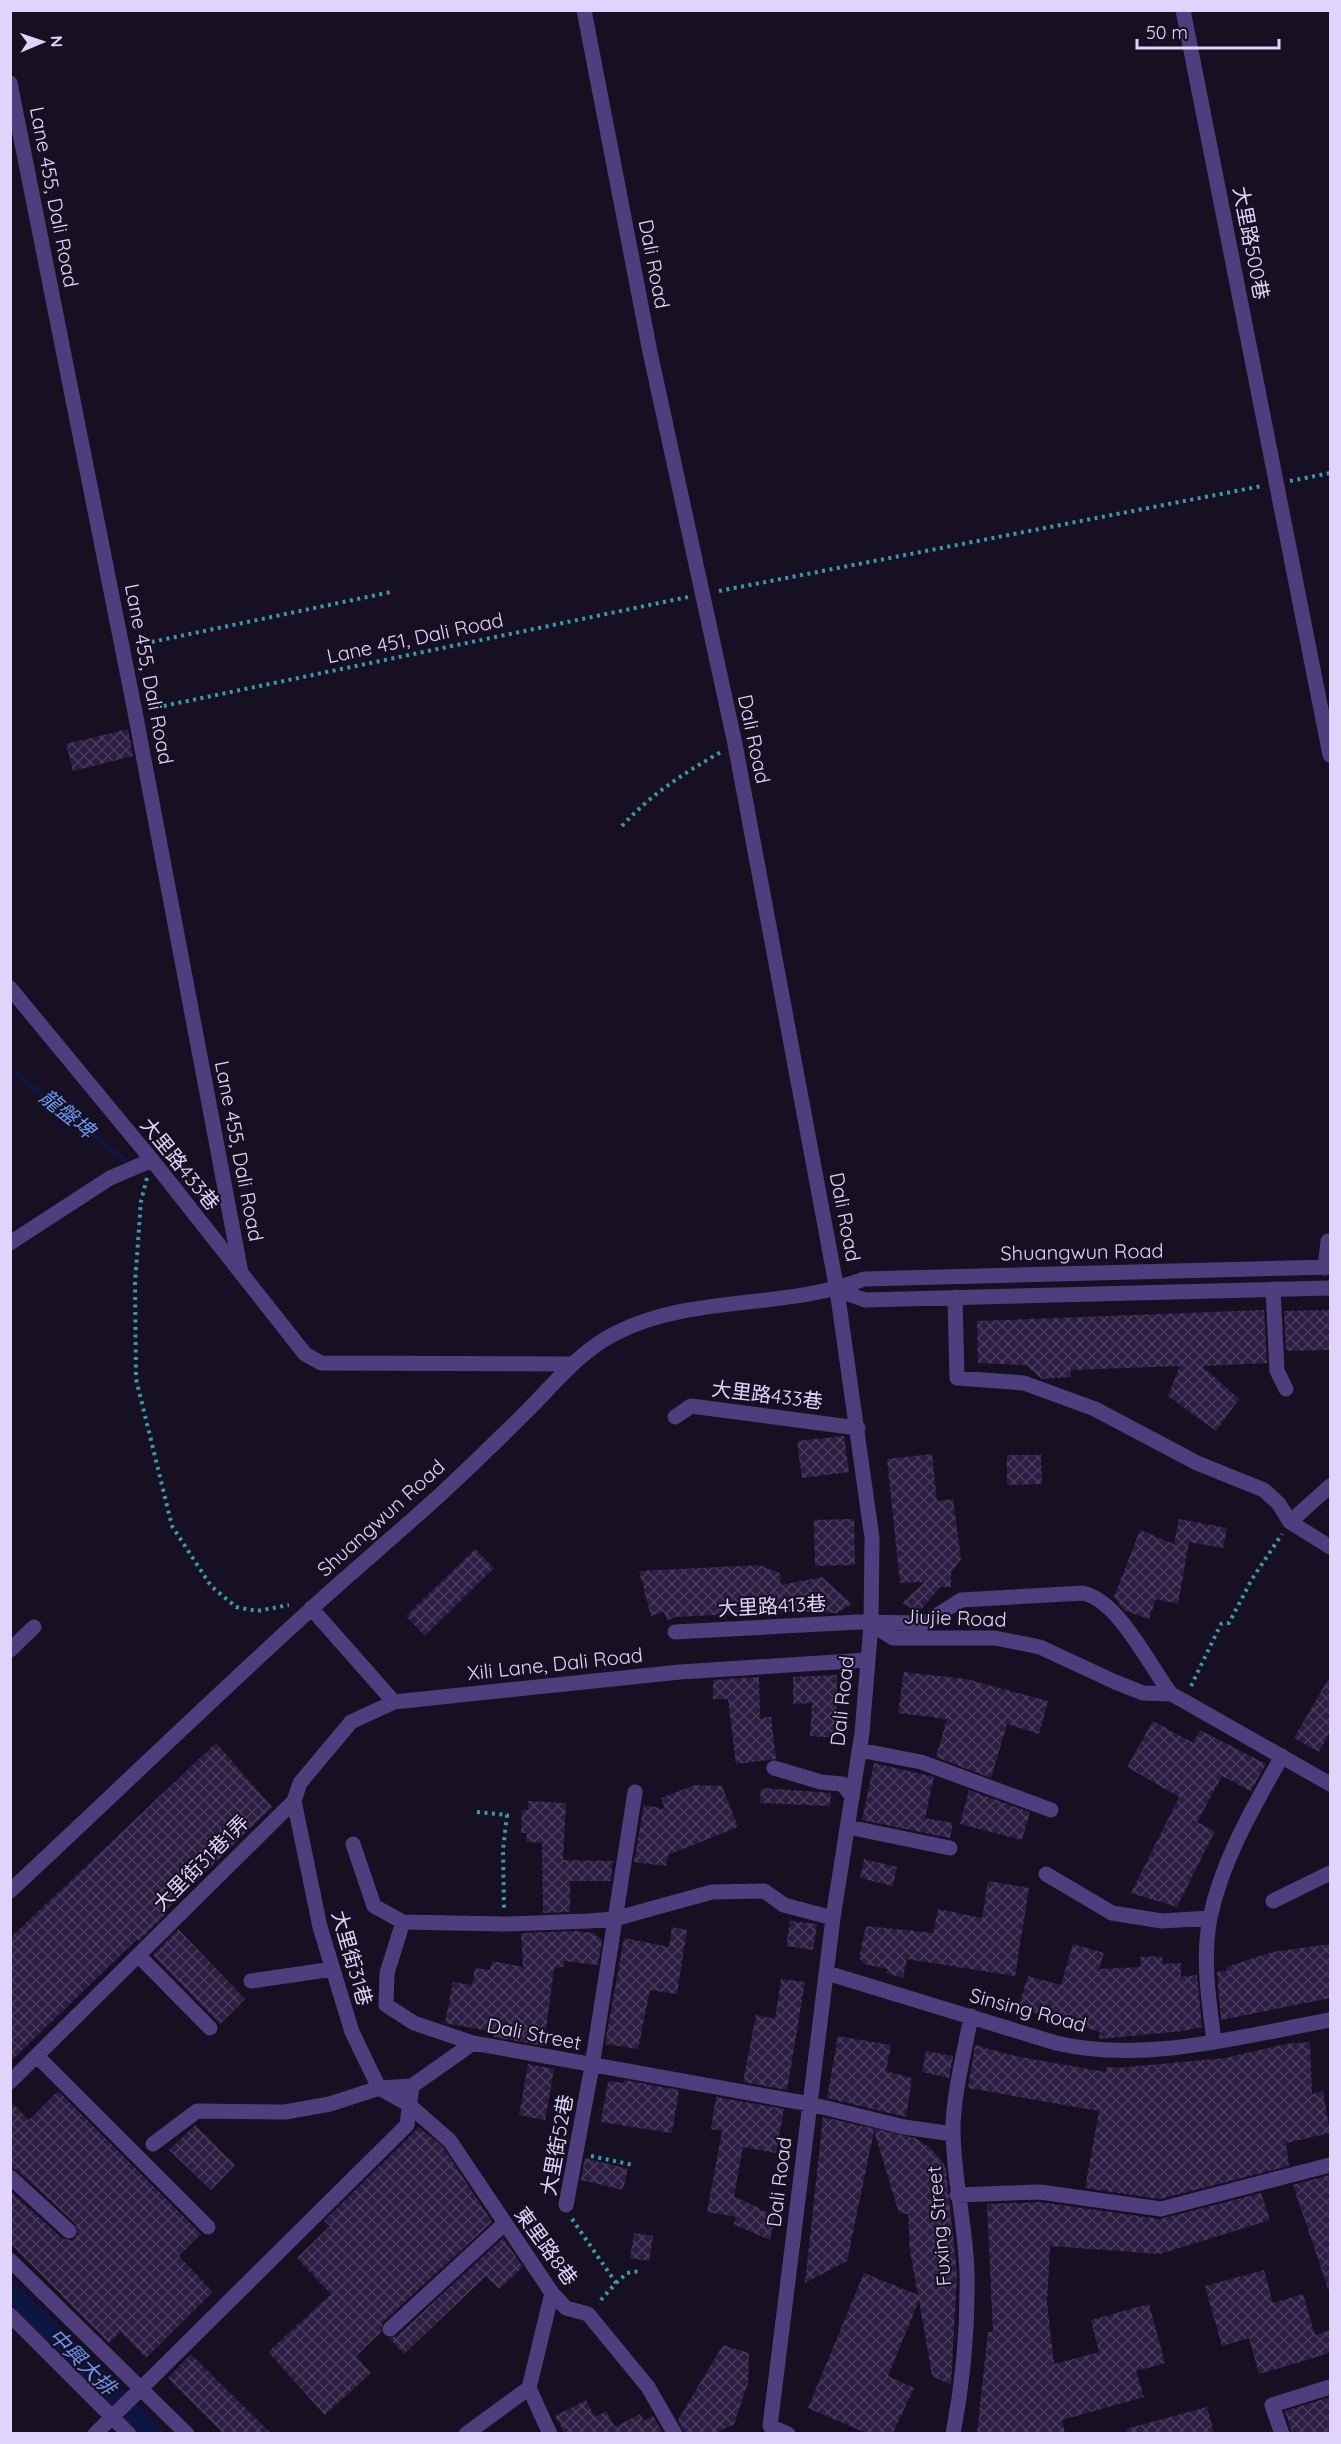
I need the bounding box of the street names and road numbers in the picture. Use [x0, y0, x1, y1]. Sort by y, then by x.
street label: Lane 455, Dali Road [25, 105, 84, 289]
street label: 大里路500巷 [1228, 184, 1275, 302]
street label: Dali Road [634, 217, 675, 311]
street label: Lane 455, Dali Road [120, 582, 179, 766]
street label: Lane 451, Dali Road [324, 607, 505, 668]
street label: Dali Road [733, 692, 776, 786]
street label: Lane 455, Dali Road [210, 1059, 269, 1243]
street label: 大里路433巷 [136, 1112, 225, 1215]
street label: Dali Road [825, 1170, 866, 1264]
street label: Shuangwun Road [1000, 1238, 1164, 1265]
street label: 大里路433巷 [710, 1375, 824, 1414]
street label: Shuangwun Road [312, 1454, 450, 1582]
street label: 大里路413巷 [717, 1590, 827, 1621]
street label: Jiujie Road [903, 1603, 1007, 1632]
street label: Xili Lane, Dali Road [466, 1642, 644, 1685]
street label: Dali Road [824, 1655, 859, 1747]
street label: 大里街31巷1弄 [148, 1810, 254, 1916]
street label: 大里街31巷 [327, 1907, 378, 2008]
street label: Sinsing Road [967, 1982, 1089, 2037]
street label: Dali Street [485, 2012, 584, 2055]
street label: 大里街52巷 [535, 2093, 578, 2197]
street label: Dali Road [761, 2136, 796, 2228]
street label: Fuxing Street [921, 2165, 956, 2287]
street label: 東里路8巷 [510, 2202, 583, 2290]

